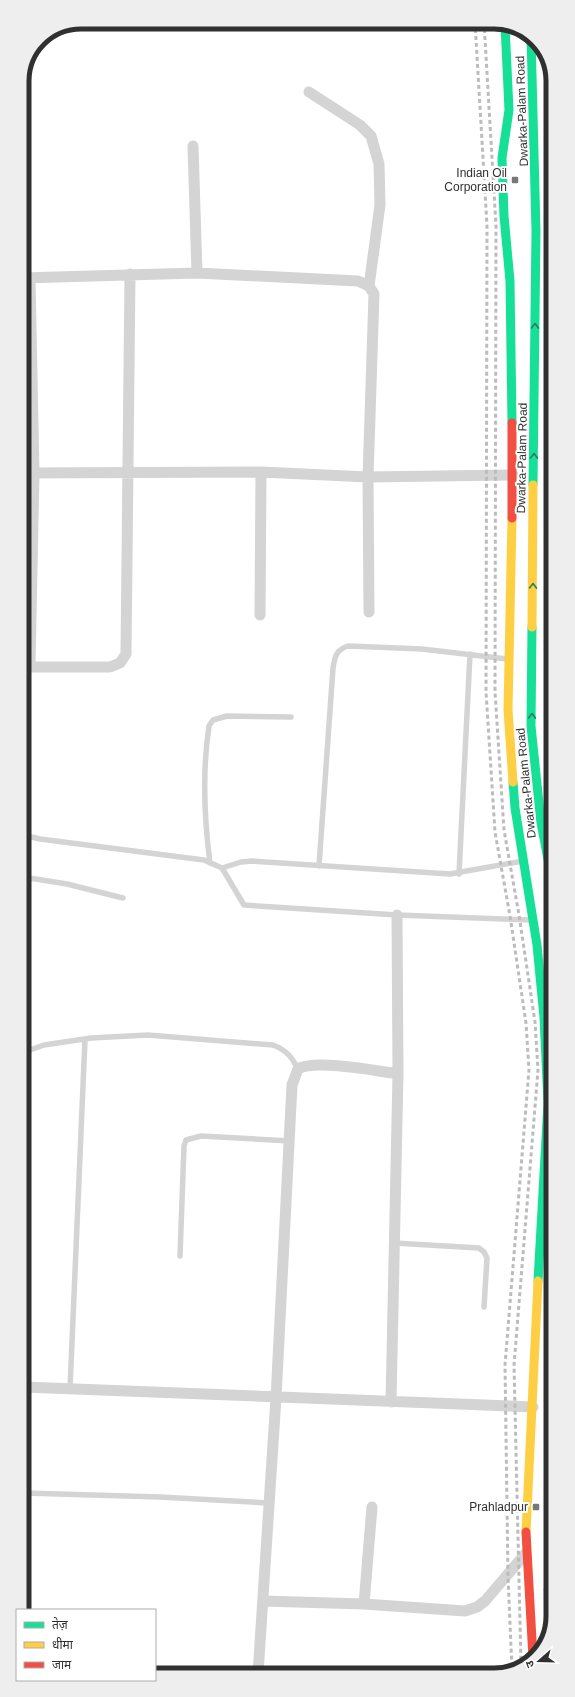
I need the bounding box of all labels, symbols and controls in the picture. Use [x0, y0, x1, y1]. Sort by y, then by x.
street label: Dwarka-Palam Road [513, 55, 531, 167]
place label: Indian Oil Corporation [444, 166, 507, 194]
marker: Indian Oil Corporation [510, 175, 520, 185]
one-way arrow [531, 323, 539, 329]
street label: Dwarka-Palam Road [514, 403, 530, 513]
one-way arrow [530, 453, 538, 459]
one-way arrow [529, 583, 537, 589]
one-way arrow [528, 713, 536, 719]
street label: Dwarka-Palam Road [513, 727, 539, 839]
place label: Prahladpur [469, 1500, 528, 1514]
marker: Prahladpur [531, 1502, 541, 1512]
legend [16, 1609, 156, 1681]
text: तेज़ [52, 1617, 69, 1632]
text: धीमा [52, 1637, 74, 1652]
north arrow [519, 1641, 559, 1681]
text: जाम [52, 1658, 72, 1672]
text: उ [523, 1659, 536, 1669]

